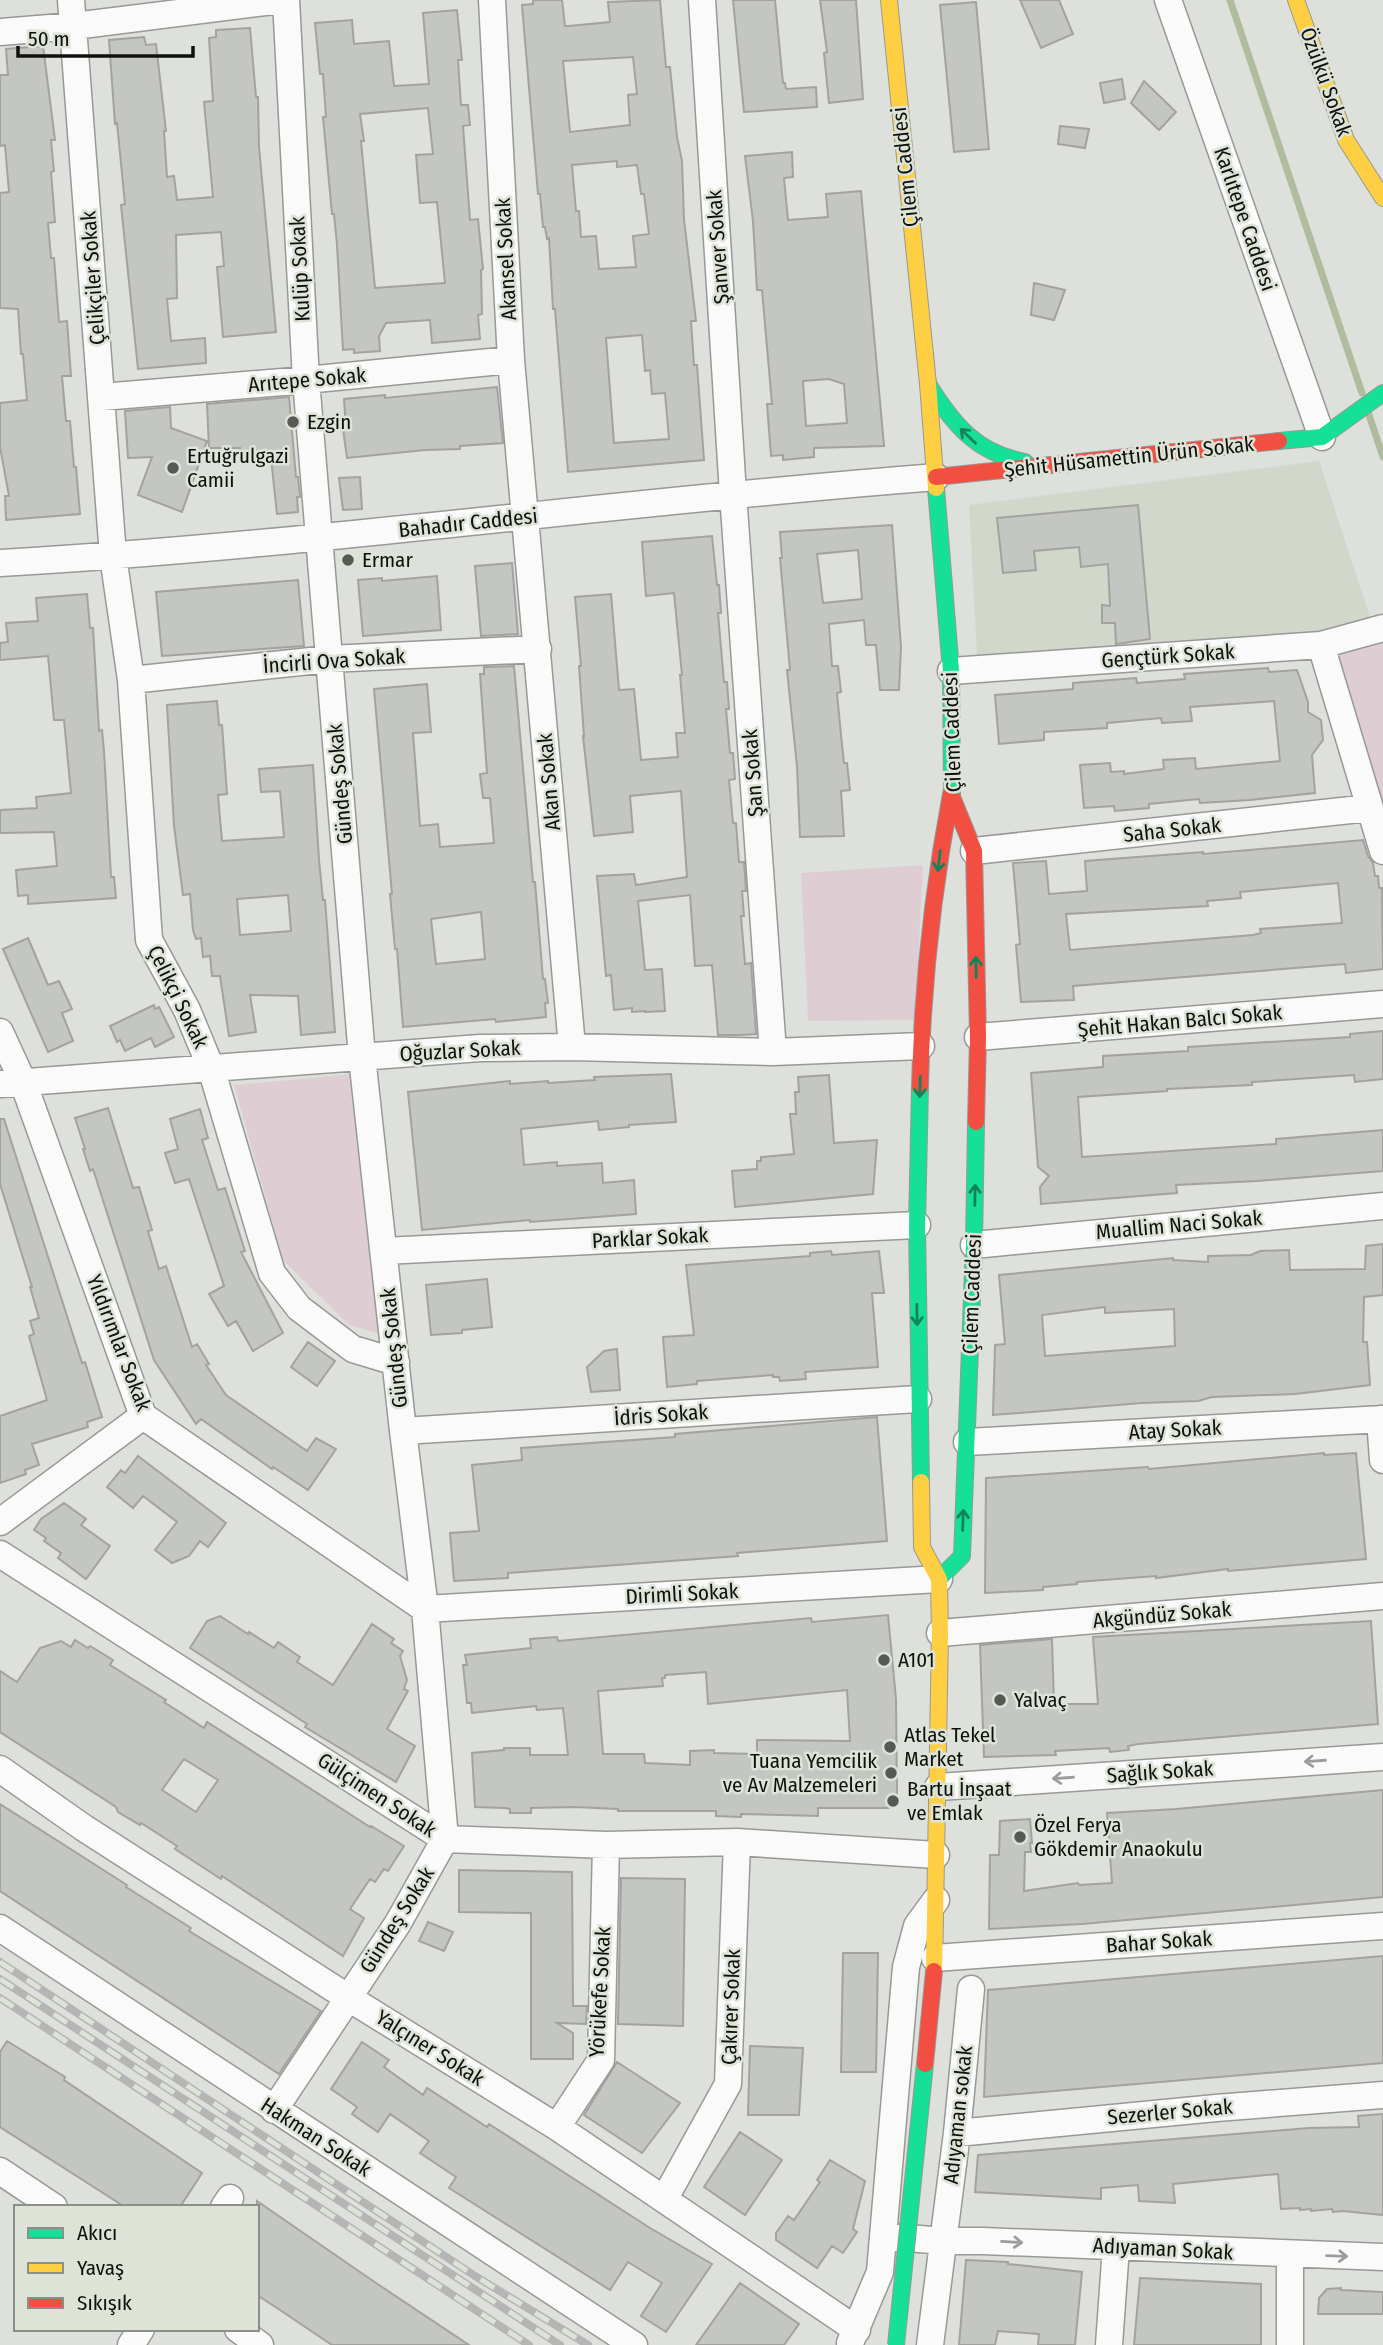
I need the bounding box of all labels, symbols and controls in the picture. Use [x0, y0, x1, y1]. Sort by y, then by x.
scale bar [18, 14, 192, 58]
street label: Özülkü Sokak [1294, 24, 1358, 140]
text: 50 m [28, 26, 70, 52]
street label: Çilem Caddesi [886, 106, 924, 228]
street label: Karlıtepe Caddesi [1208, 144, 1282, 294]
street label: Şanver Sokak [701, 189, 735, 305]
street label: Akansel Sokak [490, 197, 522, 321]
street label: Çelikçiler Sokak [75, 210, 111, 346]
street label: Kulüp Sokak [284, 215, 316, 322]
street label: Arıtepe Sokak [247, 362, 367, 398]
place label: Ezgin [307, 409, 351, 435]
marker: Ezgin [285, 414, 301, 430]
one-way arrow [960, 428, 977, 445]
street label: Şehit Hüsamettin Ürün Sokak [1003, 431, 1255, 483]
place label: Ertuğrulgazi Camii [187, 443, 289, 493]
marker: Ertuğrulgazi Camii [165, 460, 181, 476]
street label: Bahadır Caddesi [397, 503, 539, 543]
place label: Ermar [362, 547, 413, 573]
marker: Ermar [340, 552, 356, 568]
street label: Gençtürk Sokak [1101, 638, 1236, 674]
street label: İncirli Ova Sokak [262, 643, 406, 679]
street label: Çilem Caddesi [937, 671, 967, 793]
street label: Gündeş Sokak [322, 723, 358, 845]
street label: Şan Sokak [737, 728, 769, 818]
street label: Akan Sokak [532, 732, 566, 832]
street label: Saha Sokak [1122, 812, 1222, 848]
one-way arrow [932, 849, 945, 872]
street label: Çelikçi Sokak [142, 941, 214, 1053]
one-way arrow [970, 956, 983, 979]
street label: Şehit Hakan Balcı Sokak [1077, 999, 1283, 1043]
street label: Oğuzlar Sokak [399, 1035, 521, 1067]
one-way arrow [914, 1076, 927, 1099]
one-way arrow [969, 1183, 982, 1206]
street label: Muallim Naci Sokak [1095, 1205, 1263, 1245]
street label: Parklar Sokak [591, 1222, 709, 1254]
street label: Çilem Caddesi [957, 1233, 987, 1355]
street label: Yıldırımlar Sokak [81, 1271, 157, 1415]
street label: Gündeş Sokak [375, 1286, 413, 1409]
one-way arrow [911, 1303, 924, 1326]
street label: İdris Sokak [613, 1399, 709, 1431]
street label: Atay Sokak [1128, 1415, 1222, 1445]
one-way arrow [957, 1509, 970, 1532]
street label: Dirimli Sokak [625, 1578, 739, 1610]
street label: Akgündüz Sokak [1092, 1596, 1233, 1634]
place label: A101 [898, 1647, 935, 1673]
marker: A101 [876, 1652, 892, 1668]
place label: Yalvaç [1014, 1687, 1067, 1713]
marker: Yalvaç [992, 1692, 1008, 1708]
place label: Atlas Tekel Market [904, 1722, 996, 1772]
marker: Atlas Tekel Market [882, 1739, 898, 1755]
street label: Gülçimen Sokak [313, 1747, 441, 1843]
place label: Tuana Yemcilik ve Av Malzemeleri [723, 1748, 877, 1798]
street label: Sağlık Sokak [1106, 1755, 1214, 1789]
one-way arrow [1304, 1755, 1327, 1768]
marker: Tuana Yemcilik ve Av Malzemeleri [883, 1765, 899, 1781]
one-way arrow [1053, 1772, 1075, 1785]
place label: Bartu İnşaat ve Emlak [907, 1776, 1012, 1826]
marker: Bartu İnşaat ve Emlak [885, 1793, 901, 1809]
place label: Özel Ferya Gökdemir Anaokulu [1034, 1812, 1203, 1862]
marker: Özel Ferya Gökdemir Anaokulu [1012, 1829, 1028, 1845]
street label: Gündeş Sokak [354, 1862, 440, 1978]
street label: Bahar Sokak [1105, 1925, 1213, 1959]
street label: Yörükefe Sokak [584, 1926, 616, 2058]
street label: Çakırer Sokak [716, 1948, 746, 2066]
street label: Yalçıner Sokak [371, 2004, 489, 2092]
street label: Adıyaman sokak [938, 2044, 978, 2185]
street label: Hakman Sokak [256, 2092, 376, 2182]
street label: Sezerler Sokak [1106, 2094, 1234, 2130]
legend [14, 2205, 259, 2331]
text: Akıcı [77, 2220, 117, 2246]
street label: Adıyaman Sokak [1092, 2232, 1234, 2266]
one-way arrow [1000, 2236, 1022, 2249]
one-way arrow [1325, 2249, 1348, 2263]
text: Yavaş [77, 2255, 124, 2281]
text: Sıkışık [77, 2290, 132, 2316]

